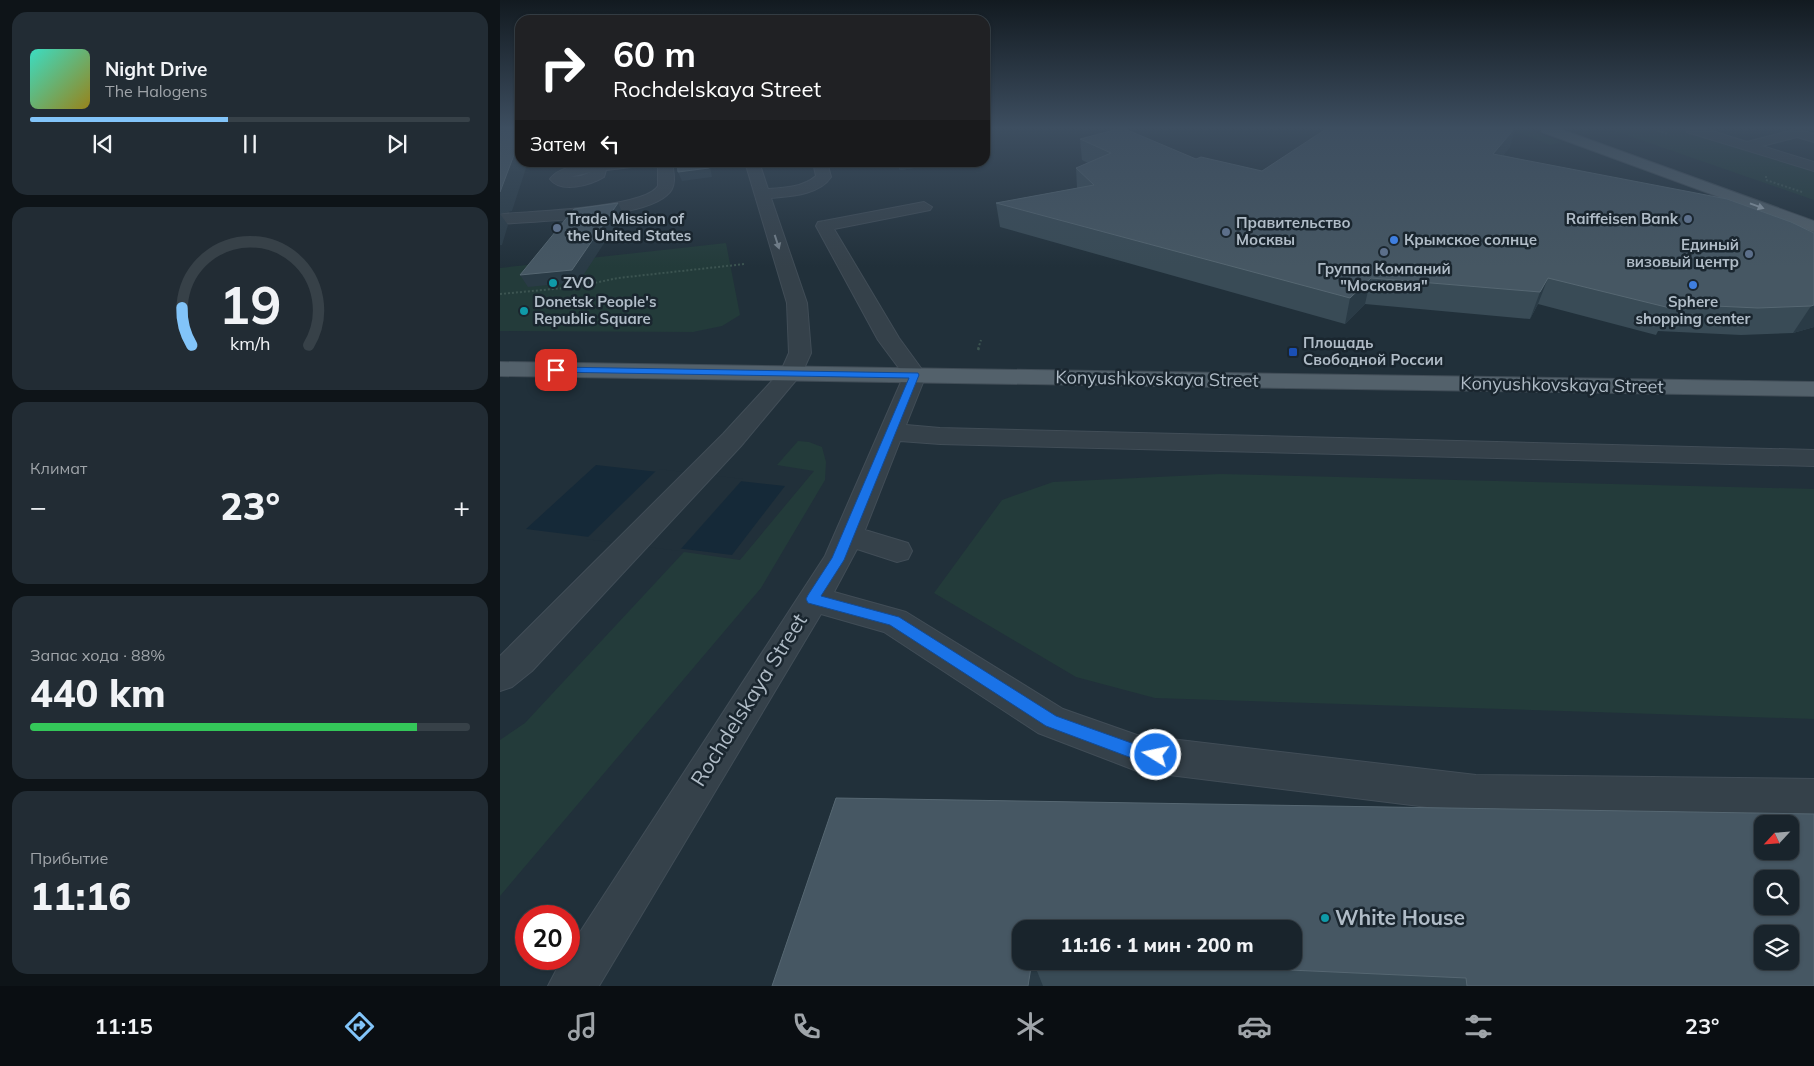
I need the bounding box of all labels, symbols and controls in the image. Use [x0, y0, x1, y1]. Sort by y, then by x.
text: 60 m [613, 32, 696, 76]
icon: right [530, 35, 595, 100]
text: Night Drive [105, 57, 207, 81]
text: Rochdelskaya Street [613, 75, 821, 103]
text: The Halogens [105, 81, 207, 101]
icon: previous [89, 130, 117, 158]
icon: pause [236, 130, 264, 158]
icon: next [383, 130, 411, 158]
icon: left [596, 130, 624, 158]
text: Затем [530, 132, 586, 156]
one-way arrow [1749, 203, 1764, 210]
place label: Trade Mission of the United States [567, 209, 691, 245]
place label: Raiffeisen Bank [1566, 209, 1679, 228]
place label: Правительство Москвы [1236, 213, 1351, 249]
marker: Raiffeisen Bank [1682, 213, 1694, 225]
marker: Trade Mission of the United States [551, 222, 563, 234]
marker: Правительство Москвы [1220, 226, 1232, 238]
place label: Крымское солнце [1404, 230, 1537, 249]
marker: Крымское солнце [1388, 234, 1400, 246]
one-way arrow [773, 235, 781, 250]
place label: Единый визовый центр [1626, 235, 1739, 271]
marker: Группа Компаний "Московия" [1378, 246, 1390, 258]
marker: Единый визовый центр [1743, 248, 1755, 260]
place label: Группа Компаний "Московия" [1317, 259, 1451, 295]
text: 19 [219, 272, 281, 337]
place label: ZVO [563, 273, 594, 292]
marker: ZVO [547, 277, 559, 289]
marker: Sphere shopping center [1687, 279, 1699, 291]
place label: Donetsk People's Republic Square [534, 292, 656, 328]
place label: Sphere shopping center [1636, 292, 1751, 328]
marker: Donetsk People's Republic Square [518, 305, 530, 317]
text: km/h [230, 332, 270, 354]
place label: Площадь Свободной России [1303, 333, 1443, 369]
marker: Площадь Свободной России [1287, 346, 1299, 358]
pin [535, 349, 577, 391]
icon: arrive [542, 356, 570, 384]
street label: Konyushkovskaya Street [1055, 365, 1259, 392]
street label: Konyushkovskaya Street [1460, 371, 1664, 398]
text: Климат [30, 458, 87, 478]
text: 23° [220, 482, 280, 530]
text: − [30, 489, 47, 524]
text: + [453, 489, 470, 524]
street label: Rochdelskaya Street [684, 608, 812, 791]
text: Запас хода · 88% [30, 645, 165, 665]
text: 440 km [30, 669, 166, 717]
position arrow [1129, 728, 1181, 780]
north arrow [1754, 815, 1799, 860]
map controls [1754, 815, 1799, 970]
text: Прибытие [30, 848, 108, 868]
button: search [1754, 870, 1799, 915]
text: 11:16 [30, 872, 131, 920]
place label: White House [1335, 904, 1465, 930]
speed limit sign: 20 [515, 905, 580, 970]
marker: White House [1319, 912, 1331, 924]
button: layers [1754, 925, 1799, 970]
text: 11:16 · 1 мин · 200 m [1060, 933, 1254, 957]
icon: directions [342, 1009, 377, 1044]
icon: music [565, 1009, 600, 1044]
icon: phone [789, 1009, 824, 1044]
icon: climate [1013, 1009, 1048, 1044]
icon: car [1237, 1009, 1272, 1044]
icon: filters [1461, 1009, 1496, 1044]
text: 11:15 [94, 1012, 153, 1040]
text: 23° [1685, 1012, 1719, 1040]

